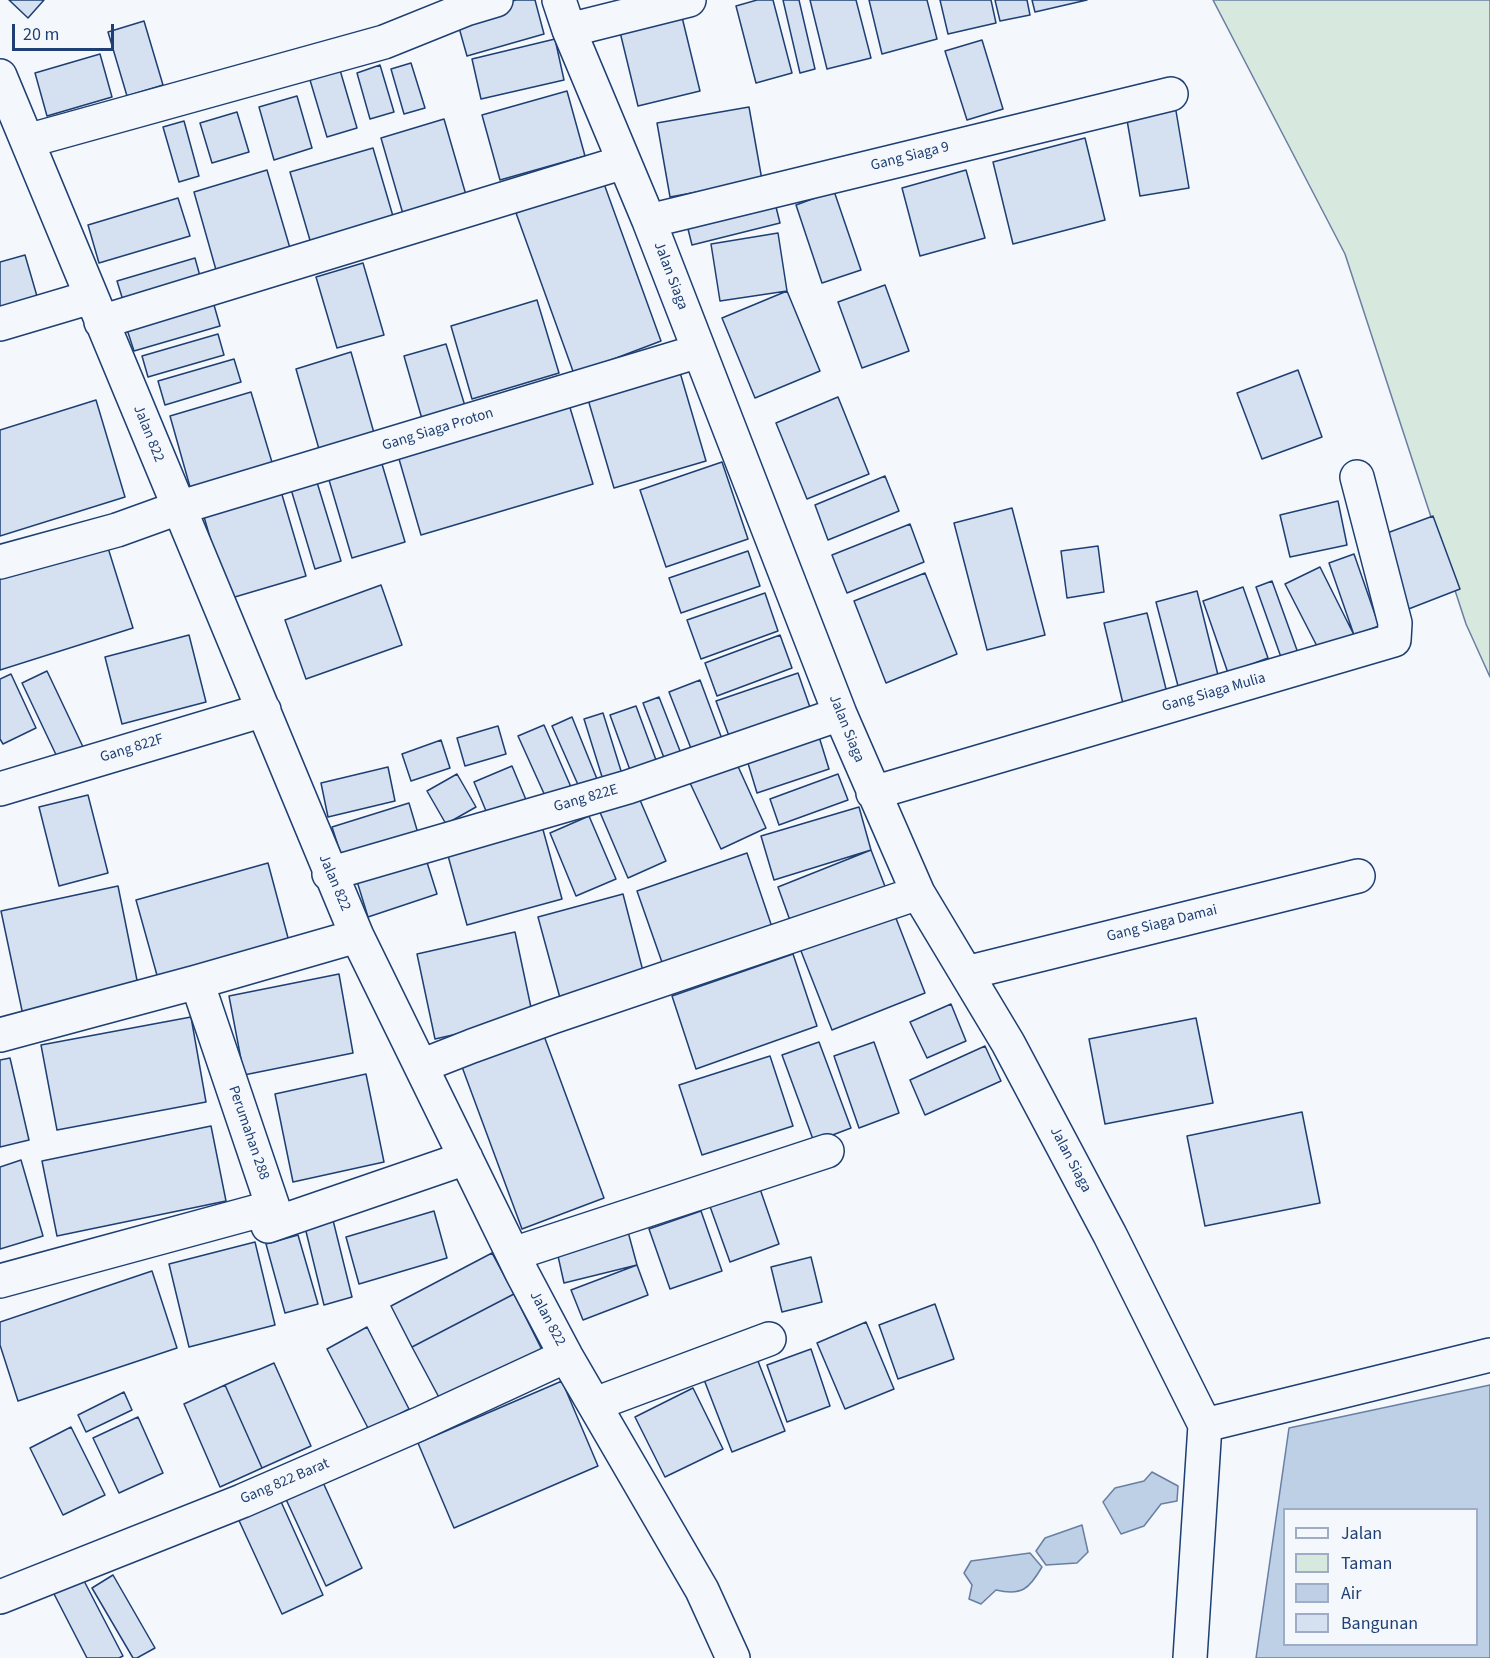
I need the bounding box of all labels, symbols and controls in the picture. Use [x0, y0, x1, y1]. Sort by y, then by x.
scale bar [15, 12, 117, 50]
text: 20 m [23, 22, 59, 47]
street label: Gang Siaga 9 [869, 139, 951, 175]
street label: Jalan Siaga [649, 239, 691, 313]
street label: Jalan 822 [128, 403, 168, 465]
street label: Gang Siaga Proton [380, 405, 496, 455]
street label: Gang Siaga Mulia [1160, 670, 1268, 716]
street label: Jalan Siaga [824, 692, 868, 766]
street label: Gang 822F [98, 731, 166, 767]
street label: Gang 822E [552, 781, 620, 817]
street label: Jalan 822 [314, 852, 354, 914]
street label: Gang Siaga Damai [1105, 902, 1219, 946]
street label: Perumahan 288 [224, 1084, 272, 1182]
street label: Jalan Siaga [1045, 1124, 1095, 1196]
street label: Jalan 822 [525, 1288, 569, 1350]
street label: Gang 822 Barat [238, 1455, 332, 1509]
legend [1283, 1508, 1478, 1646]
text: Jalan [1341, 1521, 1382, 1546]
text: Taman [1341, 1551, 1392, 1576]
text: Air [1341, 1581, 1361, 1606]
text: Bangunan [1341, 1611, 1418, 1636]

